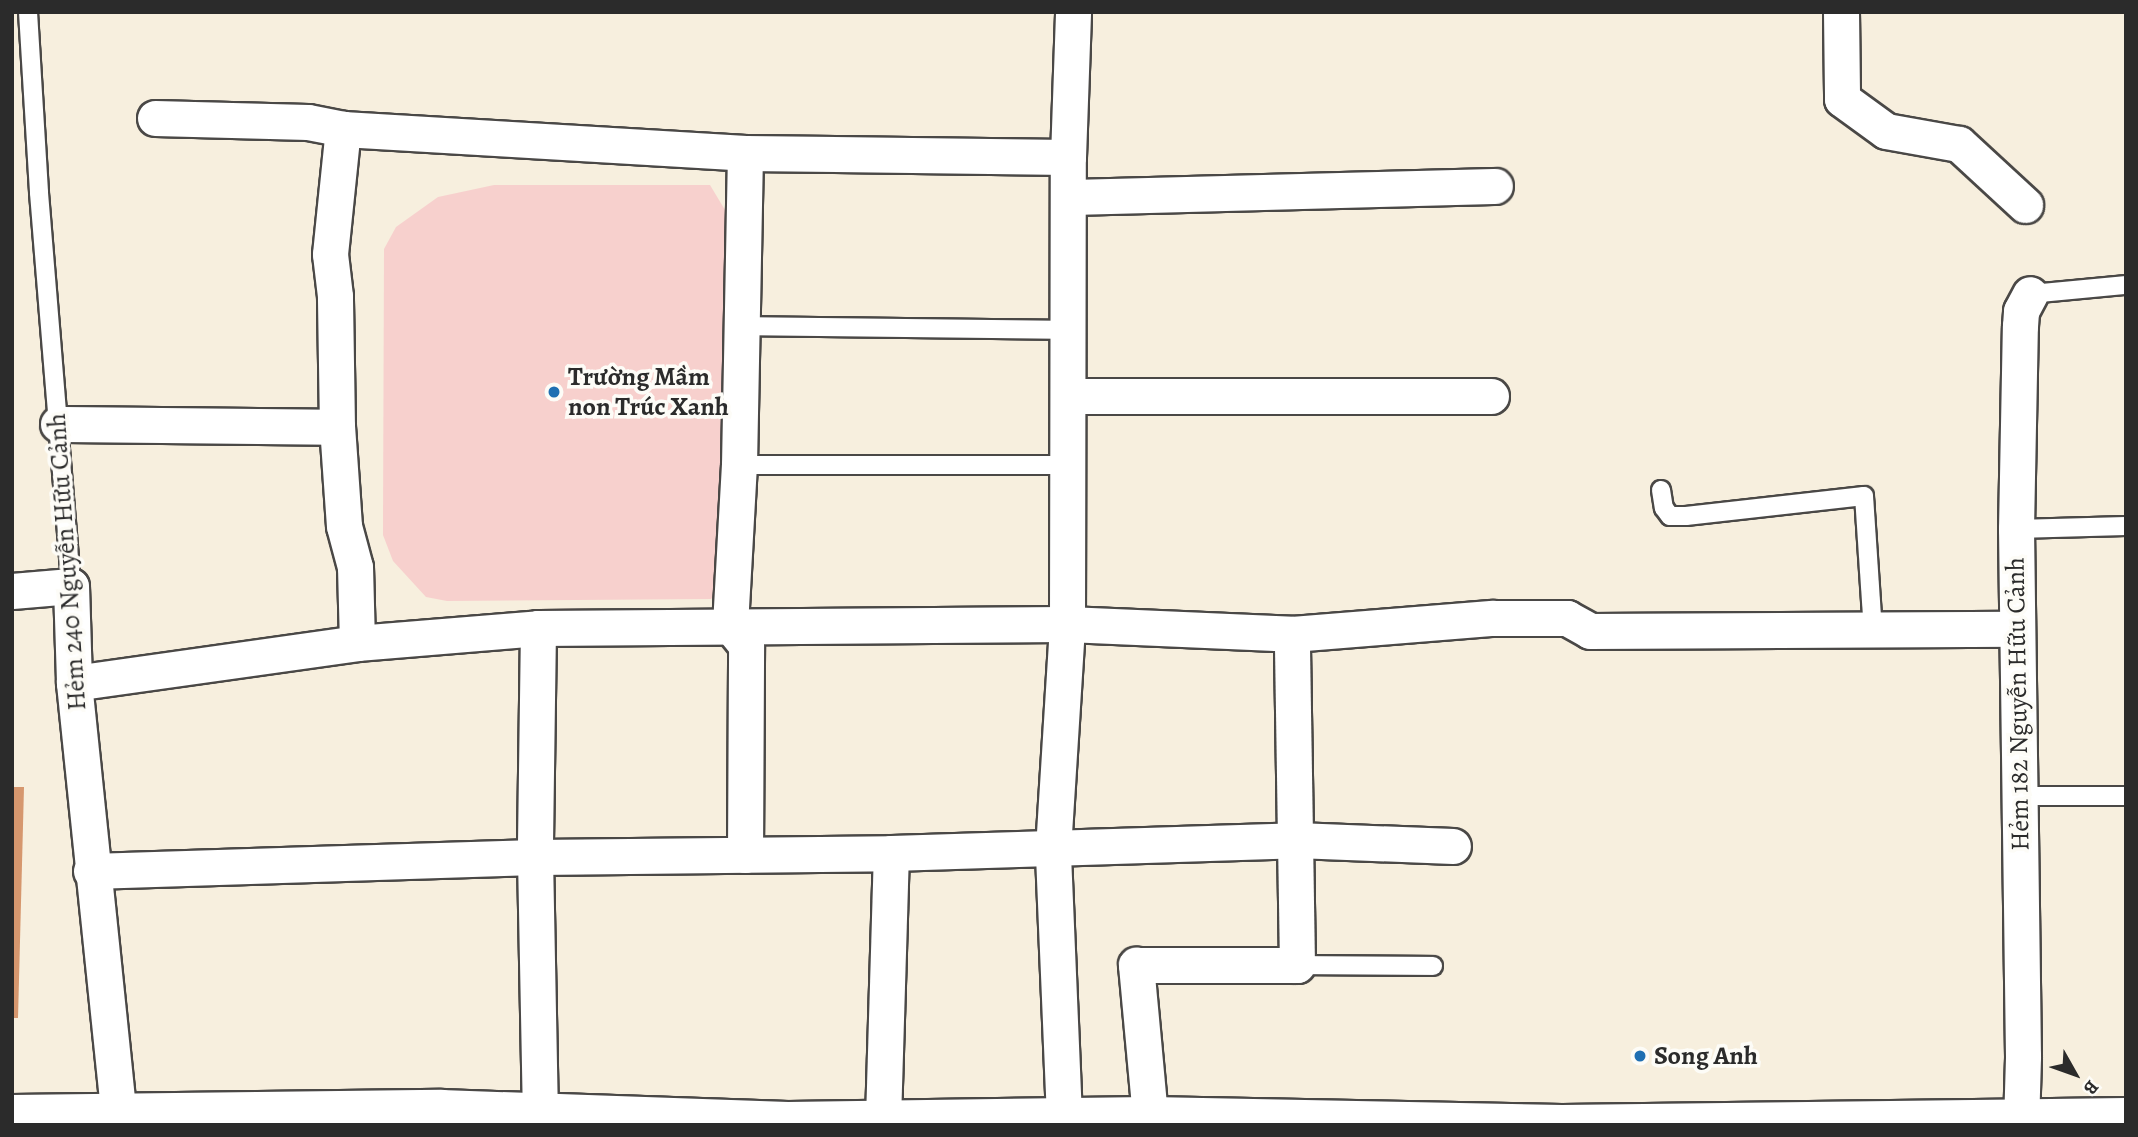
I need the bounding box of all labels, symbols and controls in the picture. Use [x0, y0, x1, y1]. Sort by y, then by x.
place label: Trường Mầm non Trúc Xanh [568, 361, 729, 422]
marker: Trường Mầm non Trúc Xanh [546, 384, 562, 400]
street label: Hẻm 240 Nguyễn Hữu Cảnh [41, 412, 93, 712]
street label: Hẻm 182 Nguyễn Hữu Cảnh [2000, 557, 2036, 851]
north arrow [2040, 1039, 2110, 1109]
place label: Song Anh [1654, 1040, 1758, 1072]
marker: Song Anh [1632, 1048, 1648, 1064]
text: B [2077, 1075, 2105, 1100]

